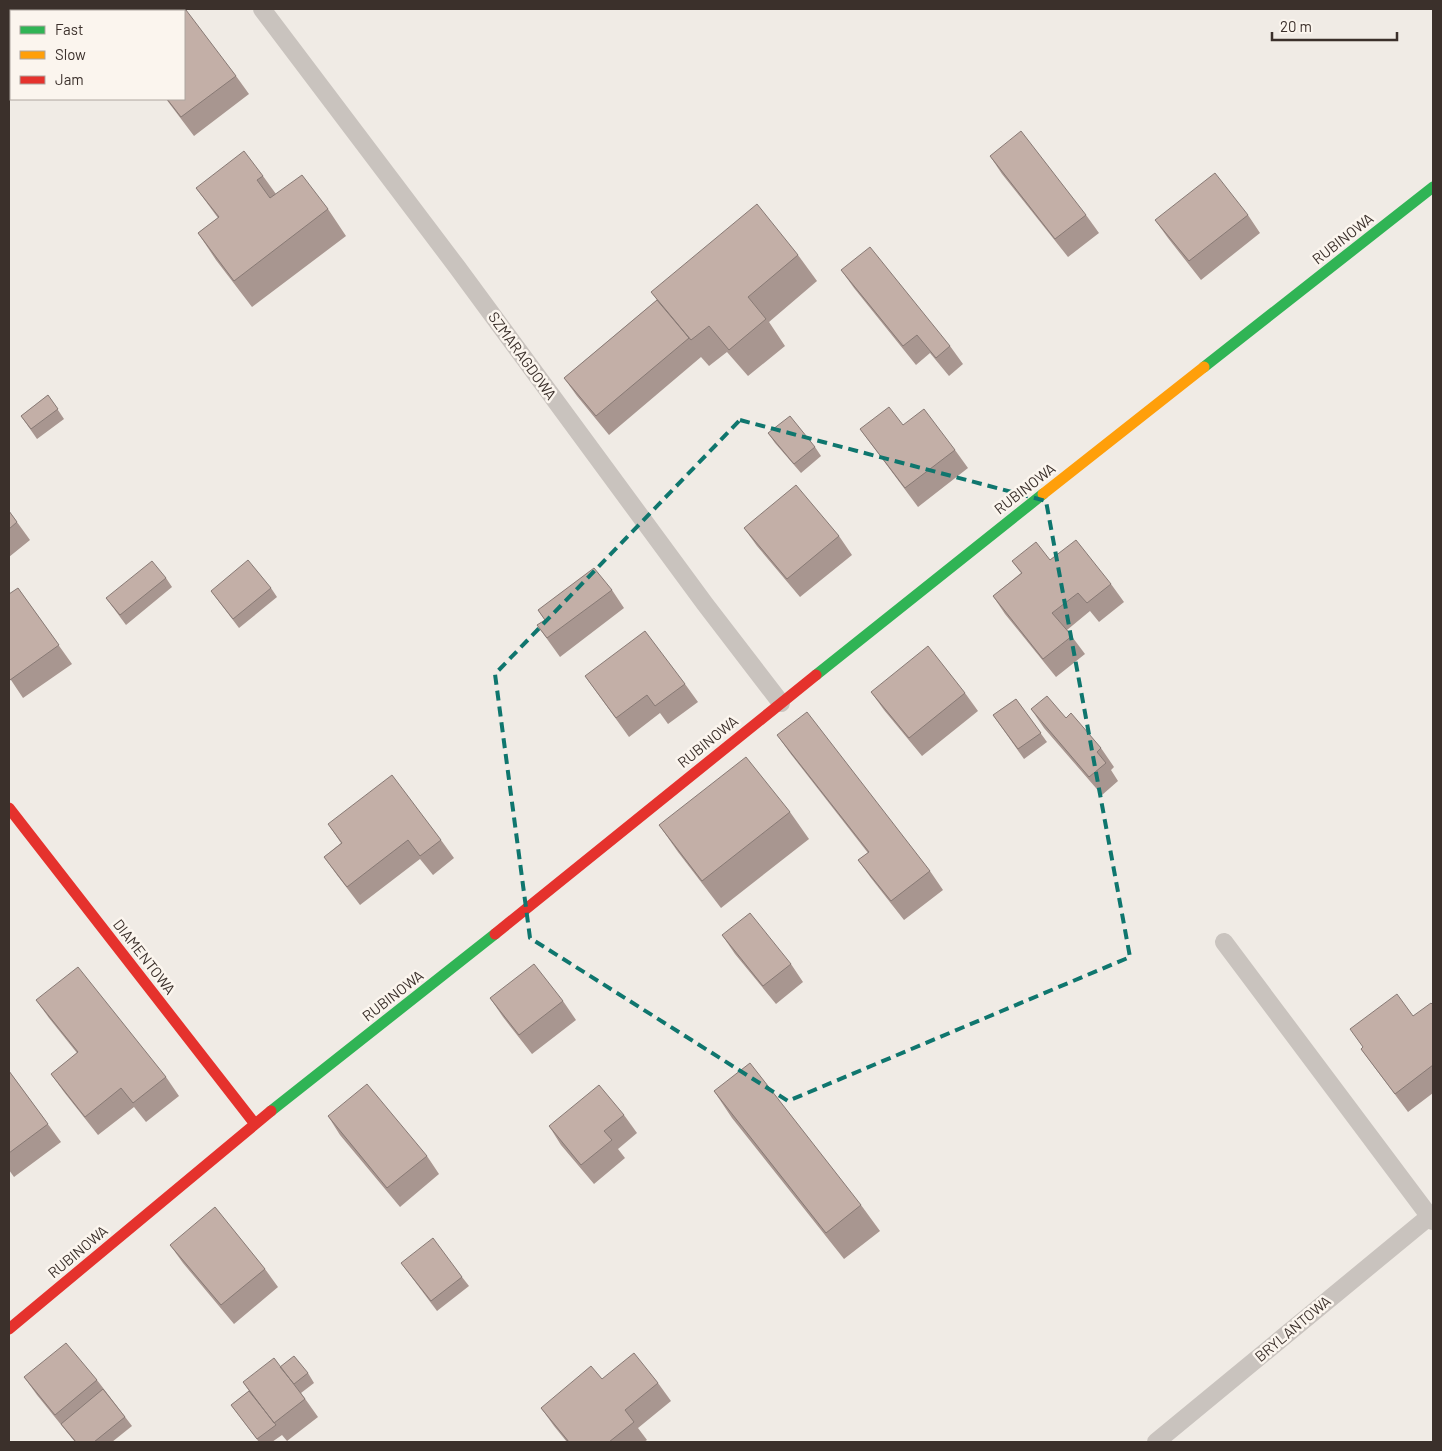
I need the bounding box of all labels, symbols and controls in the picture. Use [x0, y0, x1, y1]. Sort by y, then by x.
legend [10, 10, 185, 100]
scale bar [1272, 10, 1397, 42]
text: 20 m [1280, 17, 1312, 35]
text: Fast [55, 20, 83, 38]
text: Slow [55, 45, 86, 63]
text: Jam [55, 70, 84, 88]
street label: RUBINOWA [1308, 209, 1376, 268]
street label: SZMARAGDOWA [485, 308, 561, 403]
street label: RUBINOWA [990, 459, 1058, 518]
street label: RUBINOWA [674, 711, 741, 771]
street label: DIAMENTOWA [110, 915, 180, 997]
street label: RUBINOWA [358, 966, 426, 1025]
street label: RUBINOWA [44, 1221, 111, 1281]
street label: BRYLANTOWA [1251, 1291, 1334, 1365]

